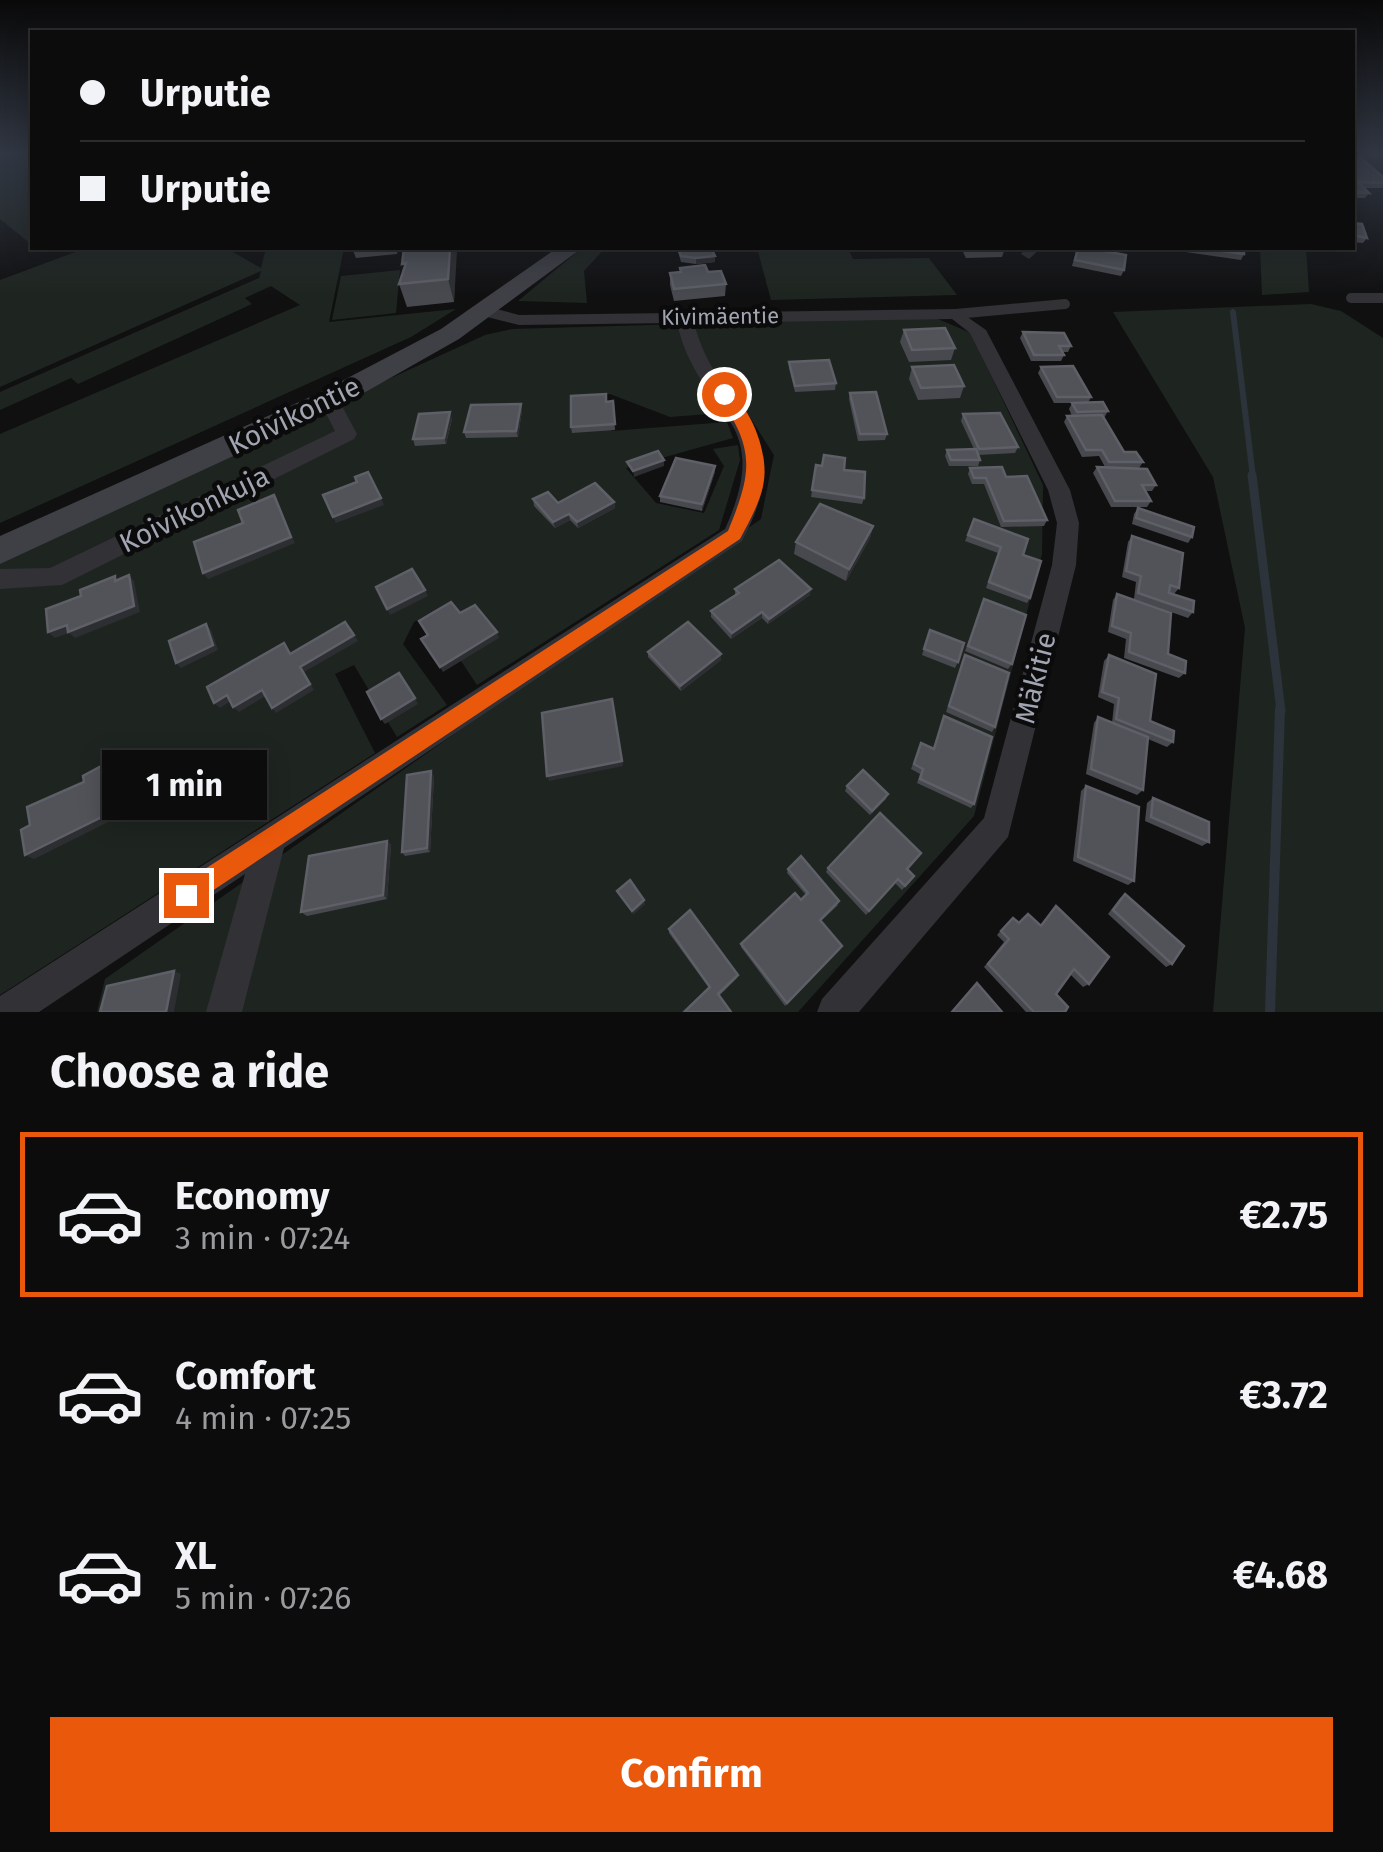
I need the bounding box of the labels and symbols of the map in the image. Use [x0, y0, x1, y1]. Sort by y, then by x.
street label: Kivimäentie [661, 302, 779, 331]
street label: Koivikontie [223, 369, 365, 461]
route start [702, 372, 747, 417]
street label: Koivikonkuja [114, 459, 274, 560]
street label: Mäkitie [1008, 629, 1063, 727]
callout: 1 min [104, 750, 268, 820]
route end [164, 873, 209, 918]

